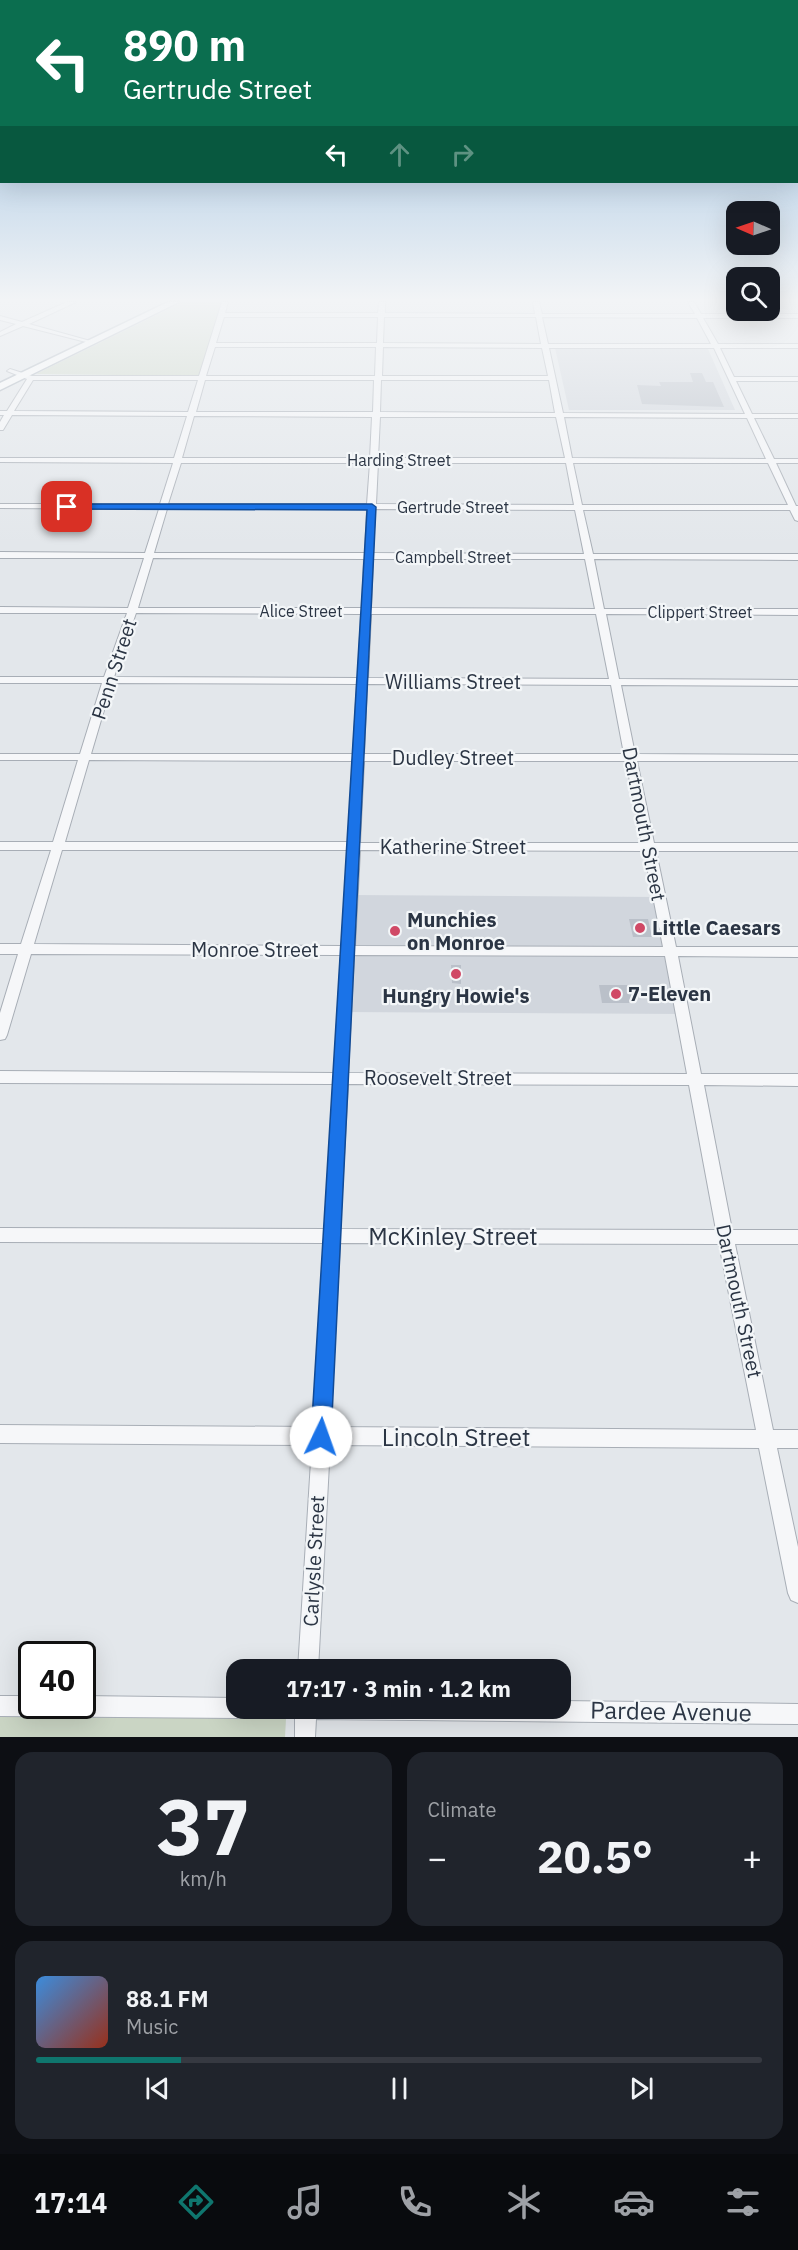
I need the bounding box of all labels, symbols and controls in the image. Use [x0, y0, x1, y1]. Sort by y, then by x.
text: 890 m [123, 18, 246, 73]
icon: left [24, 24, 102, 102]
text: Gertrude Street [123, 71, 312, 106]
icon: left [320, 138, 353, 171]
icon: ahead [383, 138, 416, 171]
icon: right [446, 138, 479, 171]
north arrow [726, 201, 780, 255]
map controls [726, 201, 780, 321]
button: search [726, 267, 780, 321]
street label: Harding Street [347, 450, 451, 470]
pin [41, 481, 92, 532]
icon: arrive [50, 490, 83, 523]
street label: Gertrude Street [397, 497, 509, 517]
street label: Campbell Street [395, 547, 511, 567]
street label: Alice Street [259, 601, 343, 621]
street label: Clippert Street [648, 602, 752, 622]
street label: Penn Street [84, 615, 143, 723]
street label: Williams Street [385, 668, 521, 695]
street label: Dudley Street [392, 744, 514, 771]
street label: Dartmouth Street [616, 745, 673, 903]
street label: Katherine Street [380, 833, 526, 860]
place label: Munchies on Monroe [407, 906, 505, 956]
place label: Little Caesars [652, 914, 781, 941]
marker: Little Caesars [633, 921, 647, 935]
marker: Munchies on Monroe [388, 924, 402, 938]
street label: Monroe Street [191, 936, 319, 963]
marker: Hungry Howie's [449, 967, 463, 981]
place label: 7-Eleven [628, 980, 711, 1007]
place label: Hungry Howie's [382, 982, 530, 1009]
marker: 7-Eleven [609, 987, 623, 1001]
street label: Roosevelt Street [364, 1064, 512, 1091]
street label: McKinley Street [368, 1220, 538, 1252]
street label: Dartmouth Street [710, 1222, 769, 1380]
position arrow [289, 1405, 353, 1469]
street label: Lincoln Street [382, 1421, 530, 1453]
street label: Carlysle Street [297, 1495, 330, 1627]
speed limit sign: 40 [18, 1641, 96, 1719]
text: 17:17 · 3 min · 1.2 km [286, 1674, 511, 1703]
street label: Pardee Avenue [590, 1694, 752, 1728]
text: 37 [156, 1775, 250, 1876]
text: Climate [428, 1796, 496, 1823]
text: 20.5° [537, 1827, 653, 1885]
text: − [428, 1836, 447, 1879]
text: + [742, 1836, 762, 1879]
text: km/h [180, 1865, 227, 1892]
text: 88.1 FM [126, 1984, 209, 2013]
text: Music [126, 2013, 178, 2040]
icon: previous [141, 2072, 174, 2105]
icon: pause [383, 2072, 416, 2105]
icon: next [625, 2072, 658, 2105]
icon: directions [175, 2181, 217, 2223]
icon: music [284, 2181, 326, 2223]
icon: phone [394, 2181, 436, 2223]
icon: climate [503, 2181, 545, 2223]
icon: car [613, 2181, 655, 2223]
icon: filters [722, 2181, 764, 2223]
text: 17:14 [34, 2185, 107, 2220]

